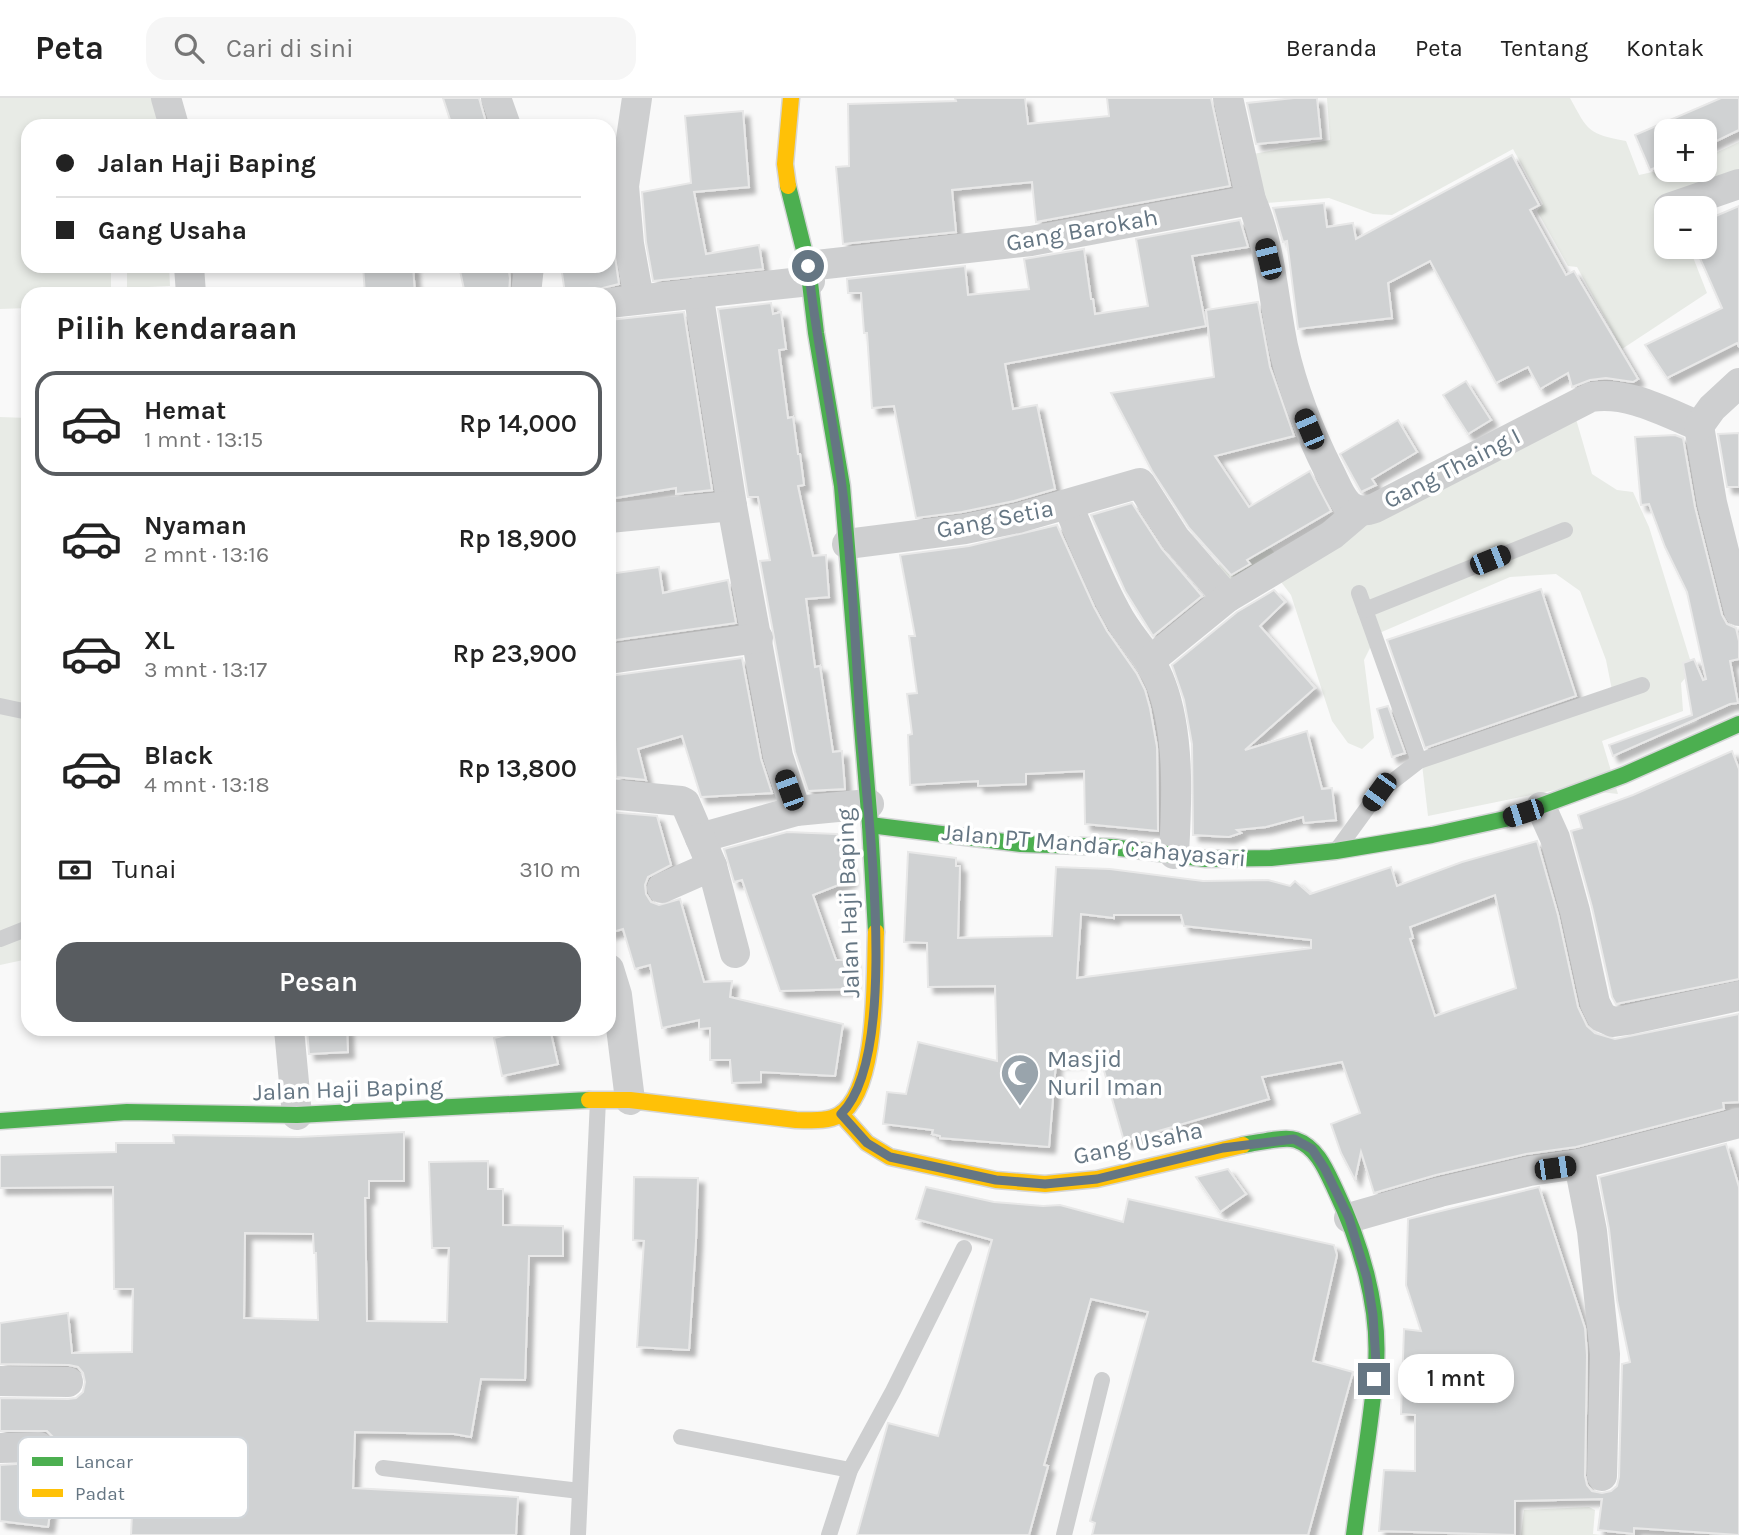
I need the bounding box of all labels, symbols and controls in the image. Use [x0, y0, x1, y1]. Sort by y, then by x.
search box [146, 17, 636, 80]
text: Peta [35, 29, 104, 67]
icon: search [170, 29, 208, 67]
text: Cari di sini [226, 33, 354, 64]
text: Beranda [1286, 34, 1377, 62]
text: Peta [1415, 34, 1463, 62]
text: Tentang [1501, 34, 1588, 62]
text: Kontak [1626, 34, 1704, 62]
map controls [1654, 119, 1717, 259]
button: + [1654, 119, 1717, 182]
text: Jalan Haji Baping [98, 148, 316, 179]
button: − [1654, 196, 1717, 259]
street label: Gang Barokah [1004, 203, 1160, 257]
text: Gang Usaha [98, 215, 247, 246]
car [1253, 236, 1284, 282]
route start [792, 250, 824, 282]
text: Pilih kendaraan [56, 310, 297, 347]
icon: car [60, 392, 123, 455]
text: Hemat [144, 395, 226, 426]
car [1292, 406, 1327, 452]
text: Rp 14,000 [459, 408, 577, 439]
street label: Gang Thaing I [1379, 422, 1525, 514]
text: 1 mnt · 13:15 [144, 426, 263, 453]
street label: Gang Setia [934, 494, 1056, 544]
icon: car [60, 507, 123, 570]
text: Nyaman [144, 510, 247, 541]
text: Rp 18,900 [458, 523, 577, 554]
text: 2 mnt · 13:16 [144, 541, 269, 568]
car [1467, 542, 1514, 578]
icon: car [60, 622, 123, 685]
text: XL [144, 625, 175, 656]
text: Rp 23,900 [453, 638, 577, 669]
text: 3 mnt · 13:17 [144, 656, 267, 683]
icon: car [60, 737, 123, 800]
text: Black [144, 740, 213, 771]
text: Rp 13,800 [458, 753, 577, 784]
car [772, 767, 807, 813]
car [1359, 769, 1400, 815]
text: 4 mnt · 13:18 [144, 771, 270, 798]
car [1500, 797, 1547, 829]
street label: Jalan Haji Baping [831, 807, 865, 998]
street label: Jalan PT Mandar Cahayasari [941, 818, 1247, 872]
icon: cash [56, 851, 94, 889]
text: Tunai [112, 854, 177, 885]
text: 310 m [519, 856, 581, 883]
button: Pesan [56, 942, 581, 1022]
place label: Masjid Nuril Iman [1047, 1045, 1163, 1101]
mosque icon: Masjid Nuril Iman [999, 1052, 1041, 1107]
street label: Jalan Haji Baping [253, 1072, 444, 1106]
street label: Gang Usaha [1071, 1116, 1205, 1170]
car [1533, 1155, 1578, 1181]
callout: 1 mnt [1398, 1354, 1514, 1404]
route end [1358, 1363, 1390, 1395]
text: 1 mnt [1427, 1365, 1485, 1392]
legend [18, 1437, 248, 1518]
text: Lancar [75, 1451, 133, 1473]
text: Padat [75, 1483, 125, 1505]

